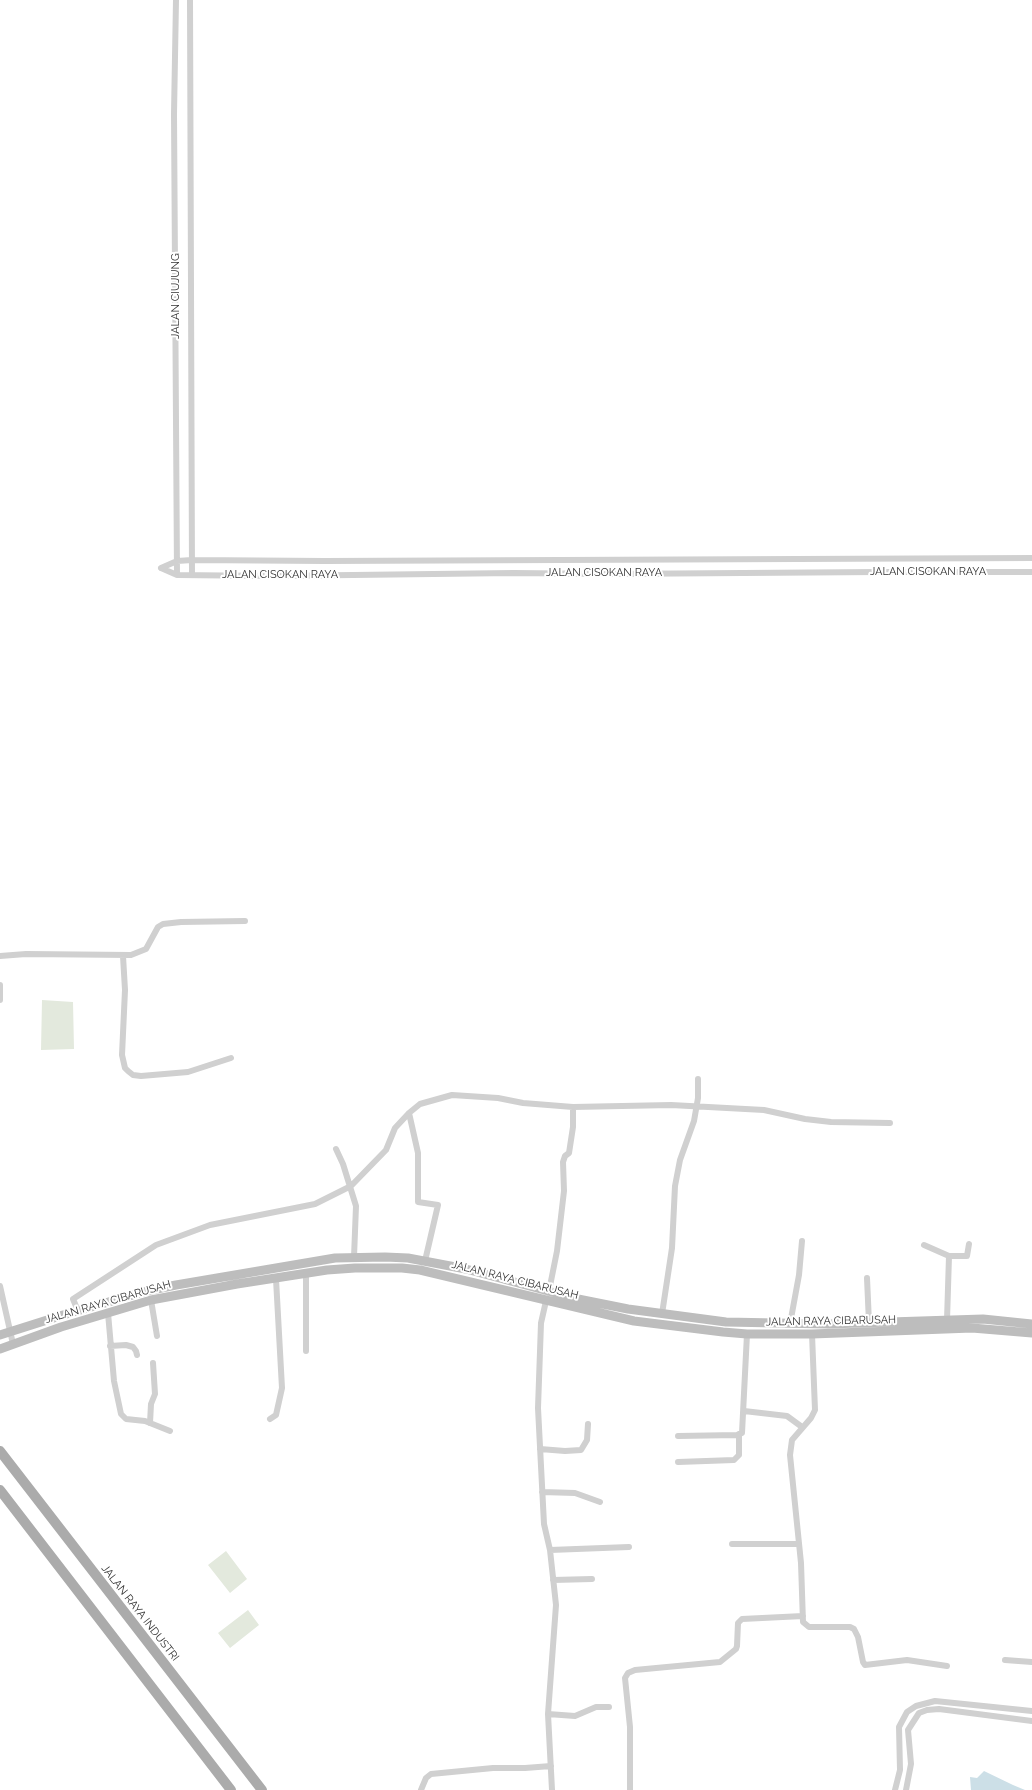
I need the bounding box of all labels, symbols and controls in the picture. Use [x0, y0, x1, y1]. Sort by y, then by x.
street label: JALAN CIUJUNG [169, 253, 183, 339]
street label: JALAN CISOKAN RAYA [870, 565, 986, 579]
street label: JALAN CISOKAN RAYA [546, 566, 662, 580]
street label: JALAN CISOKAN RAYA [222, 568, 338, 582]
street label: JALAN RAYA CIBARUSAH [450, 1258, 580, 1302]
street label: JALAN RAYA CIBARUSAH [44, 1278, 172, 1326]
street label: JALAN RAYA CIBARUSAH [766, 1313, 896, 1329]
street label: JALAN RAYA INDUSTRI [98, 1562, 182, 1664]

